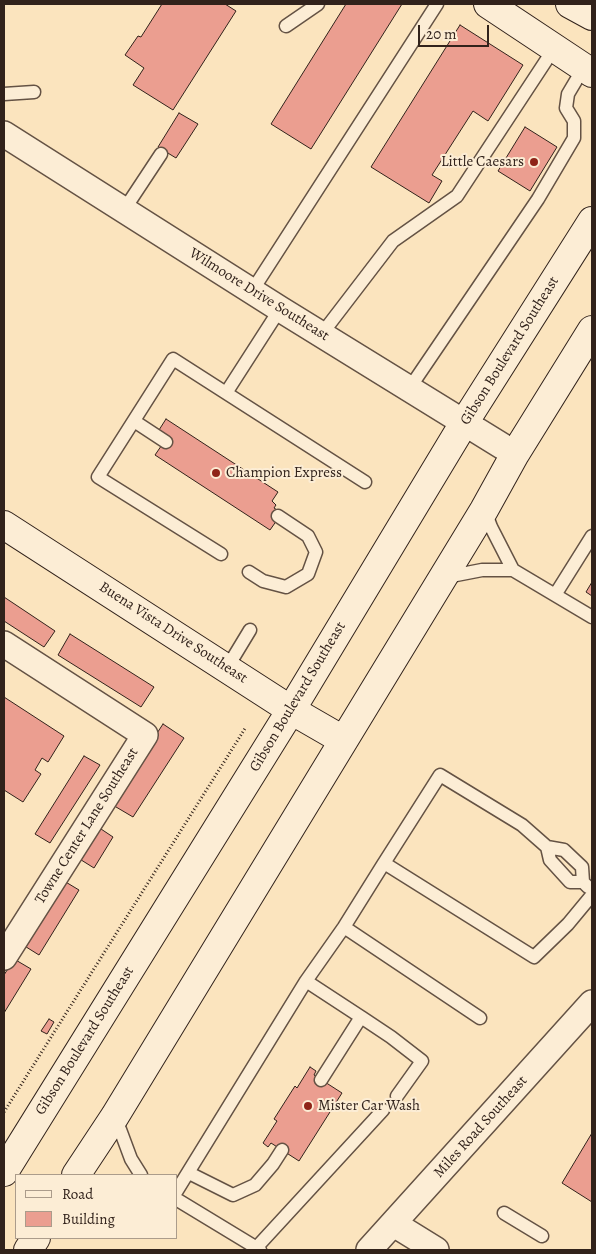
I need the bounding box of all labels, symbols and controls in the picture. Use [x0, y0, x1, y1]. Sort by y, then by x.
scale bar [421, 15, 492, 47]
text: 20 m [426, 24, 457, 44]
place label: Little Caesars [441, 153, 524, 171]
marker: Little Caesars [528, 156, 540, 168]
street label: Wilmoore Drive Southeast [186, 245, 332, 345]
street label: Gibson Boulevard Southeast [457, 273, 563, 429]
place label: Champion Express [226, 464, 342, 482]
marker: Champion Express [210, 467, 222, 479]
street label: Buena Vista Drive Southeast [95, 578, 251, 688]
street label: Gibson Boulevard Southeast [246, 619, 350, 775]
street label: Towne Center Lane Southeast [31, 745, 143, 907]
street label: Gibson Boulevard Southeast [32, 963, 138, 1119]
street label: Miles Road Southeast [430, 1072, 532, 1182]
place label: Mister Car Wash [318, 1097, 420, 1115]
marker: Mister Car Wash [302, 1100, 314, 1112]
legend [15, 1174, 178, 1239]
text: Road [62, 1184, 93, 1204]
text: Building [62, 1209, 115, 1229]

